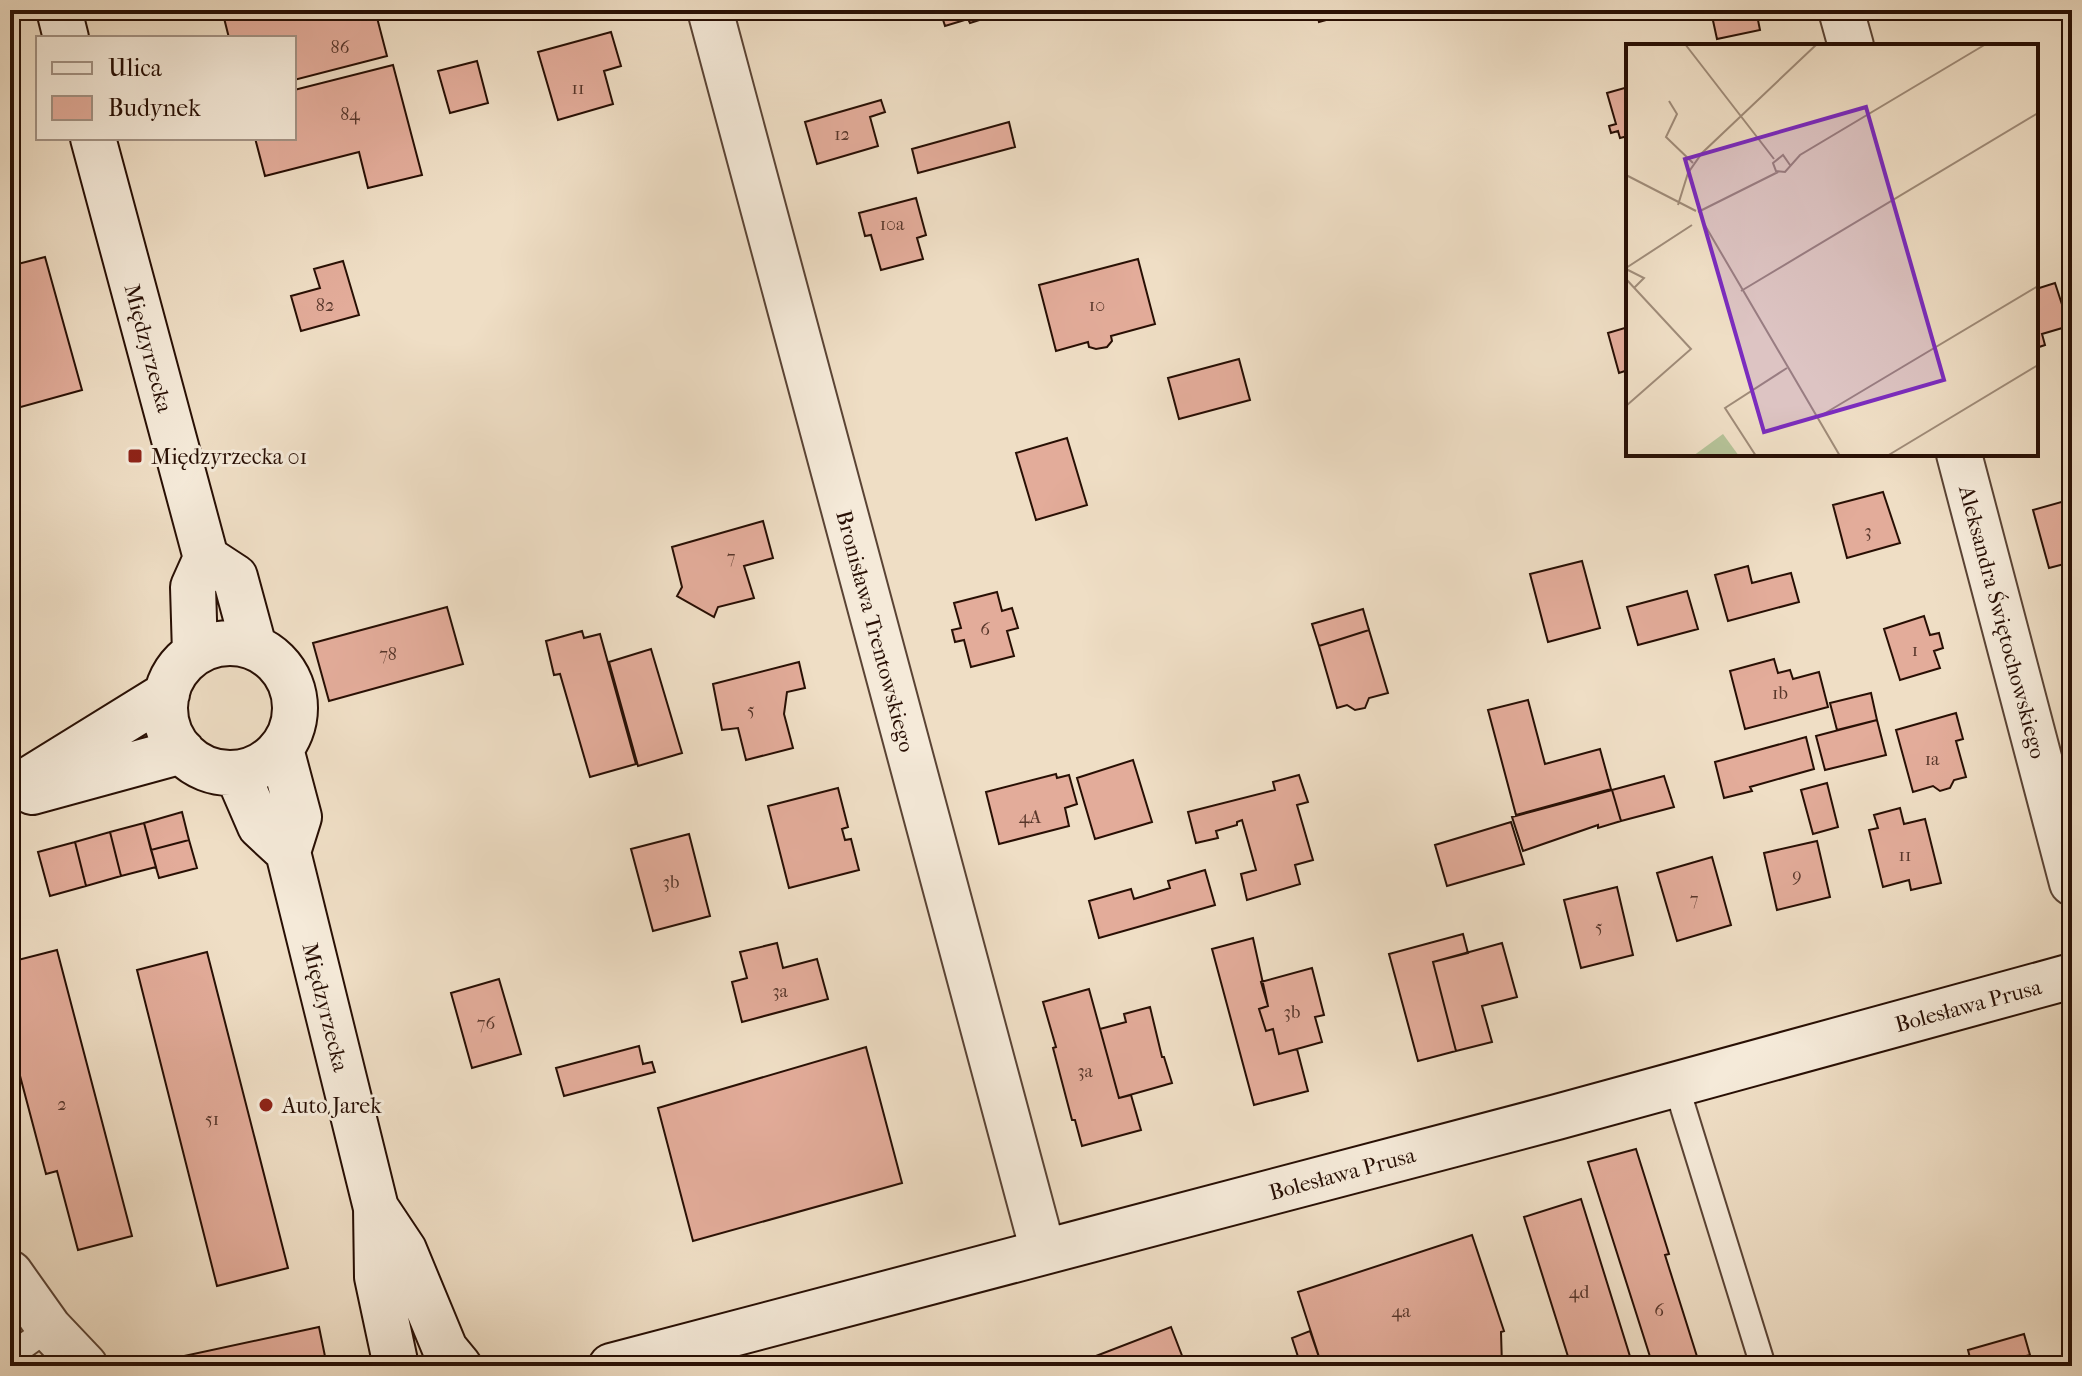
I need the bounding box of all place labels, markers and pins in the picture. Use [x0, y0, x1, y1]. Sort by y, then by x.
place label: Międzyrzecka 01 [151, 444, 307, 470]
marker: Międzyrzecka 01 [126, 447, 144, 465]
place label: Auto Jarek [281, 1093, 382, 1119]
marker: Auto Jarek [257, 1096, 275, 1114]

